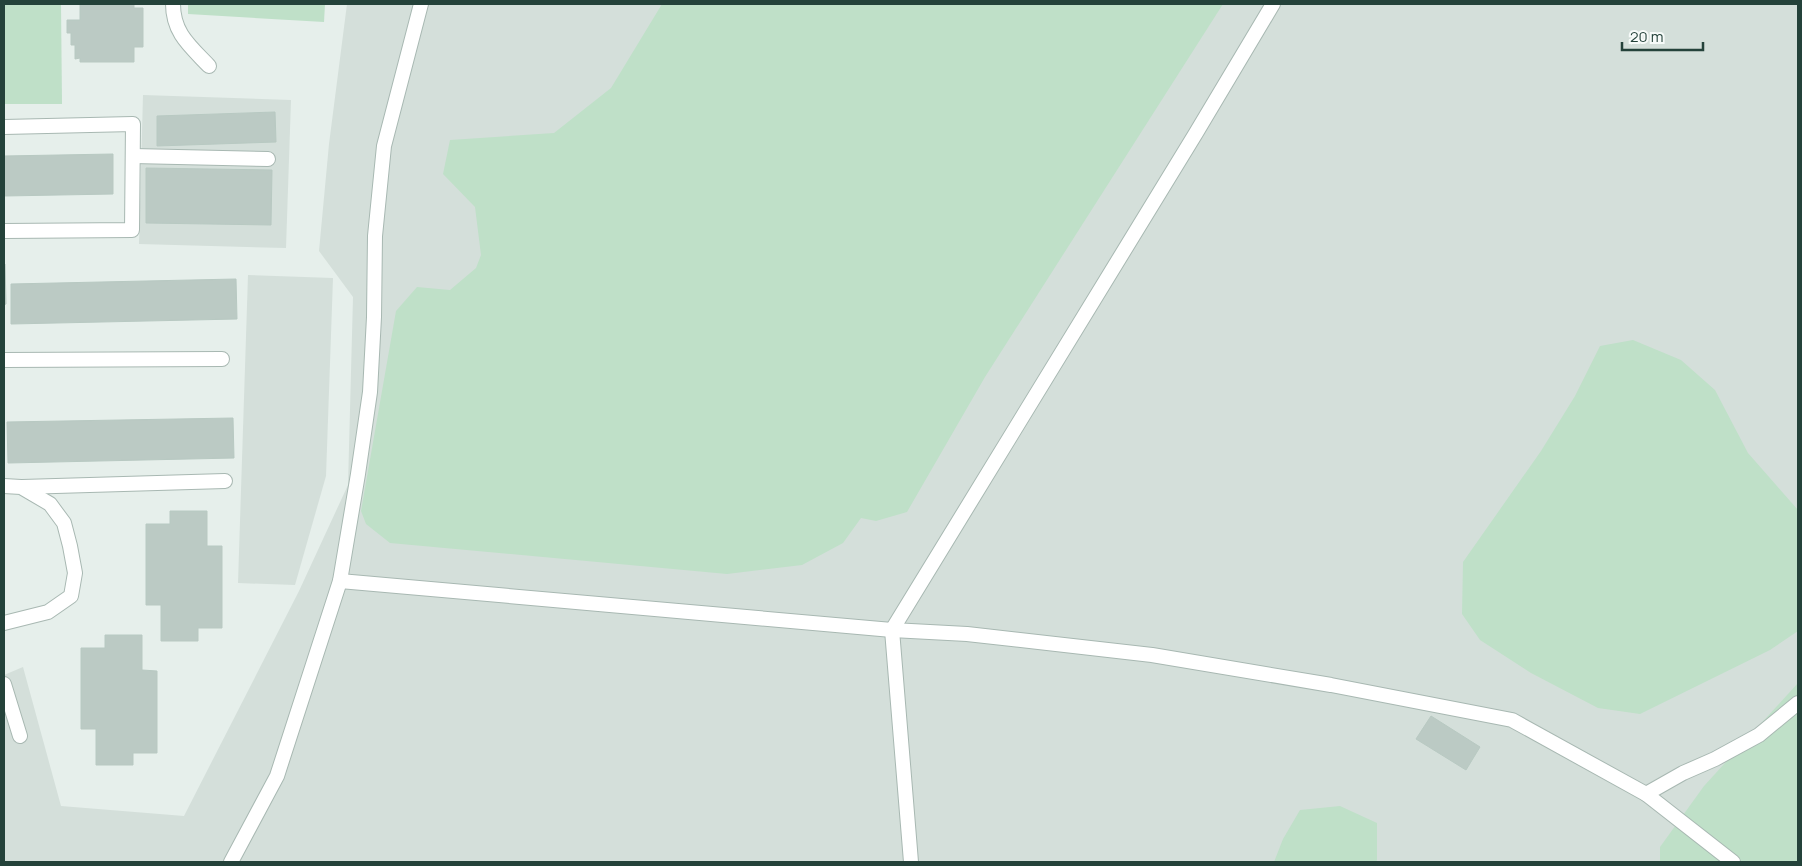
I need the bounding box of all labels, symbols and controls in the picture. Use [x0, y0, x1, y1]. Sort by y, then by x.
scale bar [1622, 20, 1703, 52]
text: 20 m [1630, 26, 1663, 47]

